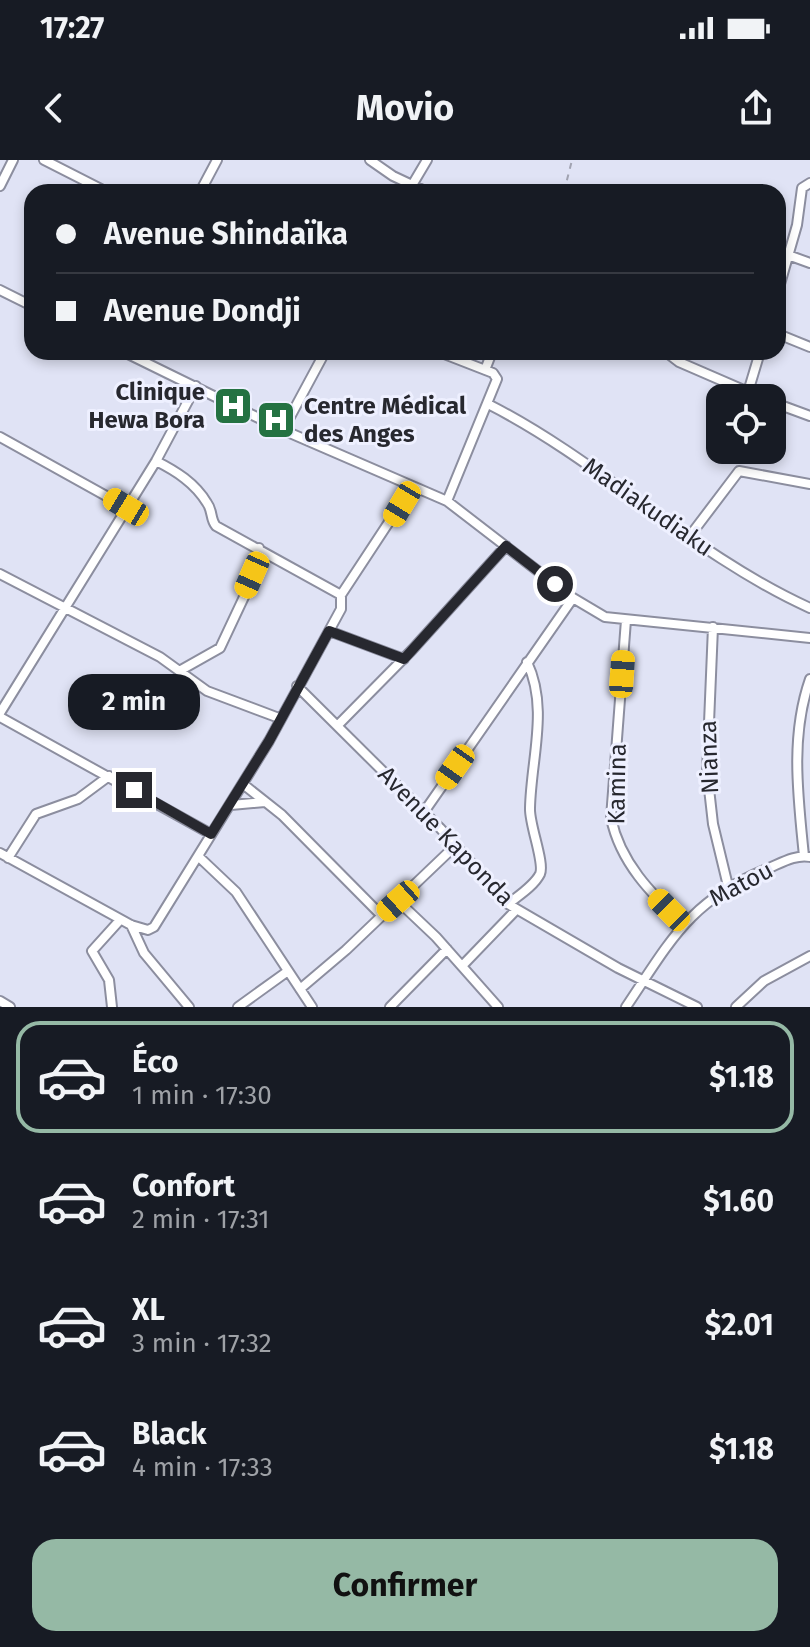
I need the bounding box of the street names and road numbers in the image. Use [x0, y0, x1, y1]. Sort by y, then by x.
street label: Madiakudiaku [578, 452, 718, 562]
street label: Nianza [694, 720, 724, 794]
street label: Kamina [602, 743, 632, 825]
street label: Avenue Kaponda [372, 761, 520, 911]
street label: Matou [704, 856, 778, 912]

